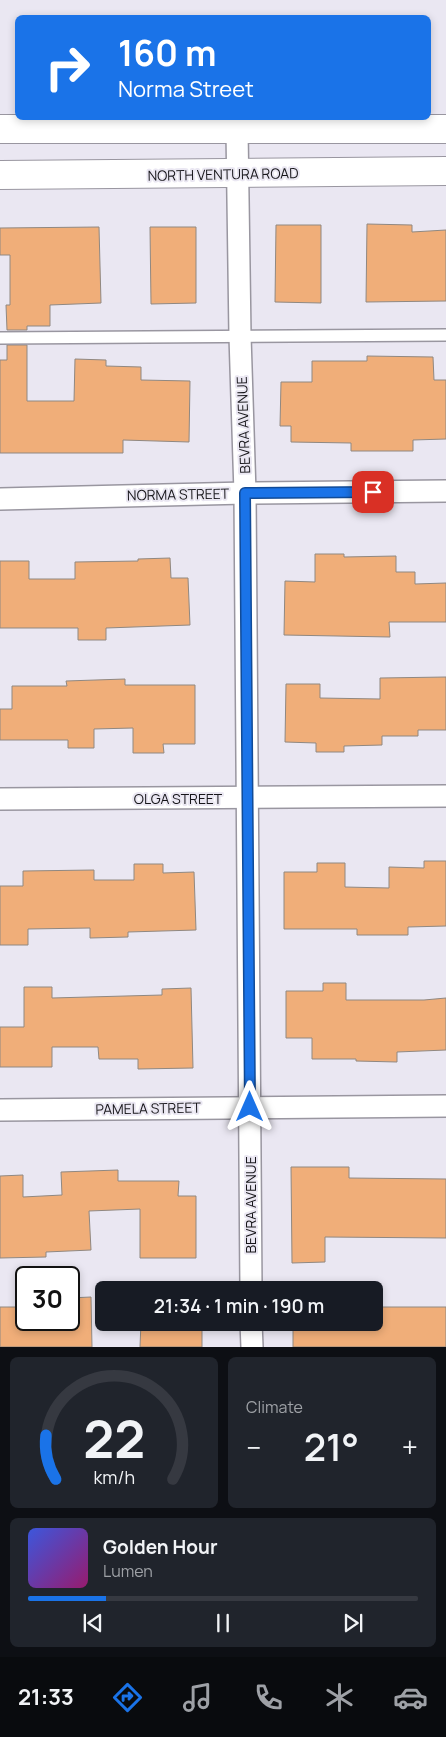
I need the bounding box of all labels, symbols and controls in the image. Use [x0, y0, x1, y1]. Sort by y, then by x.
text: 160 m [118, 29, 217, 77]
icon: right [35, 35, 100, 100]
text: Norma Street [118, 74, 254, 104]
street label: NORTH VENTURA ROAD [147, 163, 299, 185]
street label: BEVRA AVENUE [232, 376, 254, 474]
pin [352, 471, 394, 513]
icon: arrive [359, 478, 387, 506]
street label: NORMA STREET [127, 484, 230, 504]
street label: OLGA STREET [134, 789, 223, 808]
position arrow [223, 1080, 275, 1132]
street label: PAMELA STREET [95, 1098, 201, 1118]
street label: BEVRA AVENUE [241, 1156, 260, 1254]
speed limit sign: 30 [15, 1266, 80, 1331]
text: 21:34 · 1 min · 190 m [154, 1293, 324, 1319]
text: Climate [246, 1396, 303, 1418]
text: 22 [83, 1403, 145, 1474]
text: 21° [304, 1420, 359, 1472]
text: − [246, 1428, 261, 1466]
text: + [402, 1428, 418, 1466]
text: km/h [93, 1465, 135, 1489]
text: Golden Hour [103, 1534, 217, 1560]
text: Lumen [103, 1560, 153, 1582]
icon: previous [79, 1609, 107, 1637]
icon: pause [209, 1609, 237, 1637]
icon: next [339, 1609, 367, 1637]
icon: directions [110, 1680, 145, 1715]
icon: music [180, 1680, 215, 1715]
icon: phone [251, 1680, 286, 1715]
icon: climate [322, 1680, 357, 1715]
icon: car [393, 1680, 428, 1715]
text: 21:33 [18, 1682, 74, 1712]

